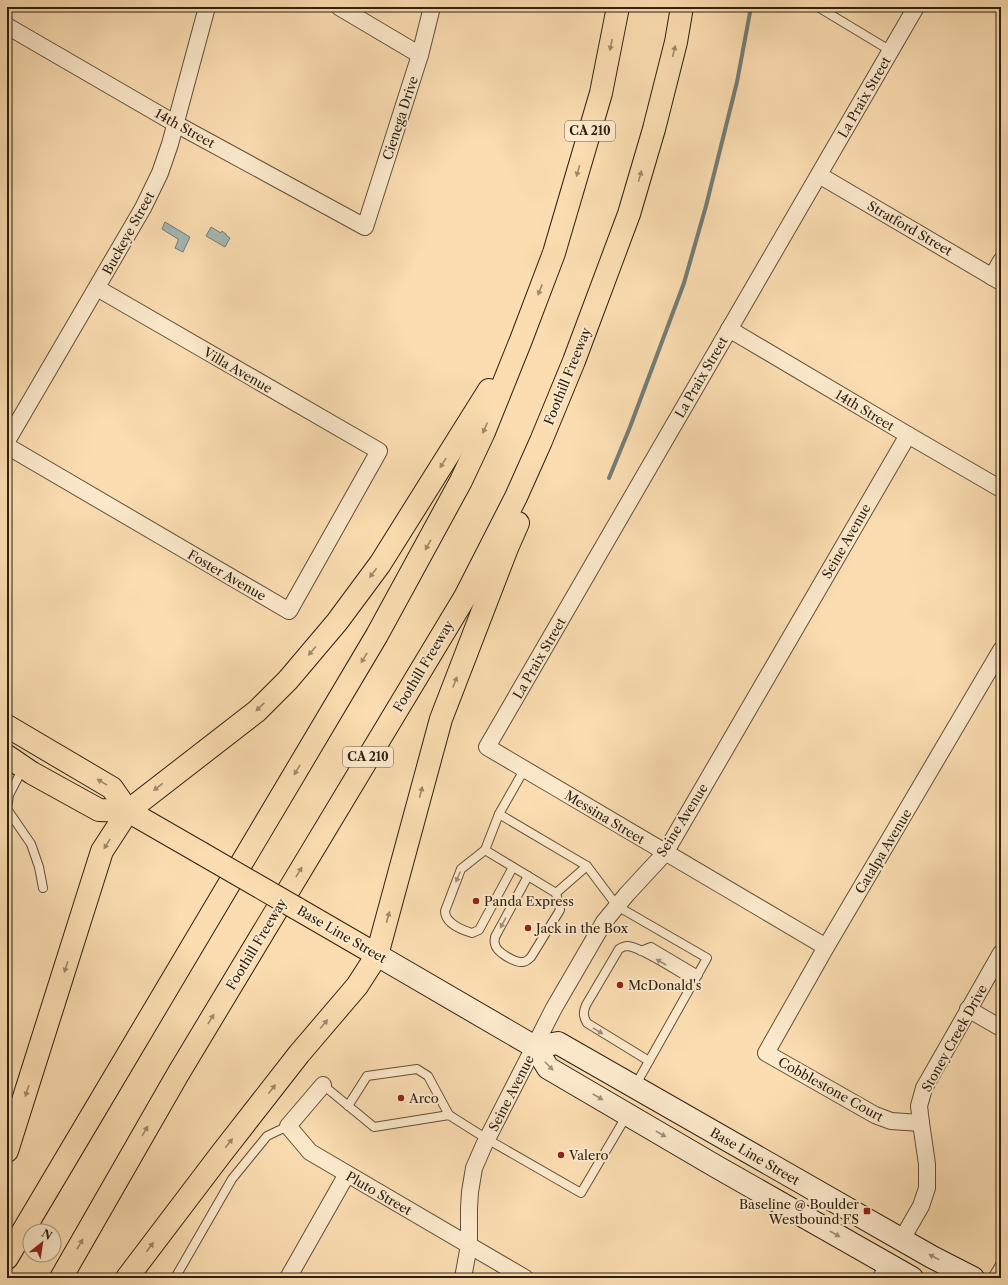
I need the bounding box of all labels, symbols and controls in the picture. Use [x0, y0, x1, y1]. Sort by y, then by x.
one-way arrow [607, 39, 613, 51]
one-way arrow [671, 45, 677, 57]
street label: La Praix Street [834, 53, 894, 140]
street label: Cienega Drive [379, 74, 421, 162]
street label: 14th Street [152, 105, 218, 151]
road number: CA 210 [565, 121, 615, 141]
one-way arrow [575, 165, 581, 177]
one-way arrow [637, 170, 643, 182]
street label: Buckeye Street [99, 188, 158, 277]
street label: Stratford Street [865, 197, 956, 259]
one-way arrow [537, 284, 543, 296]
street label: Foothill Freeway [540, 324, 594, 427]
street label: La Praix Street [671, 333, 731, 420]
street label: Villa Avenue [200, 343, 275, 396]
street label: 14th Street [833, 386, 898, 434]
one-way arrow [482, 423, 488, 434]
one-way arrow [440, 457, 447, 469]
street label: Seine Avenue [818, 501, 874, 581]
one-way arrow [424, 539, 431, 551]
street label: Foster Avenue [185, 546, 269, 604]
one-way arrow [369, 567, 377, 578]
street label: La Praix Street [509, 614, 569, 701]
street label: Foothill Freeway [389, 617, 457, 715]
one-way arrow [308, 646, 317, 656]
one-way arrow [360, 653, 368, 663]
one-way arrow [452, 677, 458, 688]
one-way arrow [255, 702, 265, 712]
road number: CA 210 [343, 747, 393, 767]
one-way arrow [294, 764, 301, 776]
one-way arrow [96, 779, 108, 786]
street label: Seine Avenue [653, 780, 711, 860]
one-way arrow [153, 783, 163, 791]
one-way arrow [419, 785, 425, 798]
street label: Messina Street [562, 787, 648, 847]
street label: Catalpa Avenue [851, 806, 915, 896]
one-way arrow [103, 839, 111, 849]
one-way arrow [296, 866, 303, 878]
one-way arrow [454, 871, 460, 883]
place label: Panda Express [484, 893, 574, 909]
street label: Foothill Freeway [222, 895, 290, 993]
marker: Panda Express [471, 896, 481, 906]
street label: Base Line Street [294, 902, 390, 966]
one-way arrow [385, 911, 391, 923]
one-way arrow [499, 917, 506, 929]
place label: Jack in the Box [534, 920, 629, 936]
marker: Jack in the Box [523, 923, 533, 933]
one-way arrow [655, 958, 667, 965]
one-way arrow [63, 961, 69, 973]
place label: McDonald's [628, 977, 702, 993]
marker: McDonald's [615, 980, 625, 990]
street label: Stoney Creek Drive [918, 982, 990, 1094]
one-way arrow [207, 1013, 214, 1025]
one-way arrow [320, 1019, 329, 1030]
one-way arrow [592, 1027, 604, 1034]
street label: Seine Avenue [485, 1052, 537, 1134]
street label: Cobblestone Court [776, 1053, 887, 1125]
one-way arrow [544, 1061, 554, 1071]
one-way arrow [268, 1083, 277, 1094]
one-way arrow [23, 1085, 29, 1097]
place label: Arco [408, 1090, 439, 1106]
marker: Arco [396, 1093, 406, 1103]
one-way arrow [592, 1093, 604, 1100]
street label: Base Line Street [707, 1124, 803, 1188]
one-way arrow [141, 1126, 148, 1137]
one-way arrow [655, 1130, 667, 1137]
one-way arrow [225, 1138, 234, 1149]
place label: Valero [568, 1147, 608, 1163]
marker: Valero [556, 1150, 566, 1160]
street label: Pluto Street [343, 1168, 415, 1218]
place label: Baseline @ Boulder Westbound FS [739, 1196, 860, 1227]
marker: Baseline @ Boulder Westbound FS [862, 1206, 872, 1216]
north arrow [22, 1223, 62, 1263]
text: N [39, 1226, 55, 1243]
one-way arrow [829, 1230, 840, 1237]
one-way arrow [77, 1238, 84, 1250]
one-way arrow [146, 1241, 155, 1252]
one-way arrow [928, 1254, 940, 1261]

